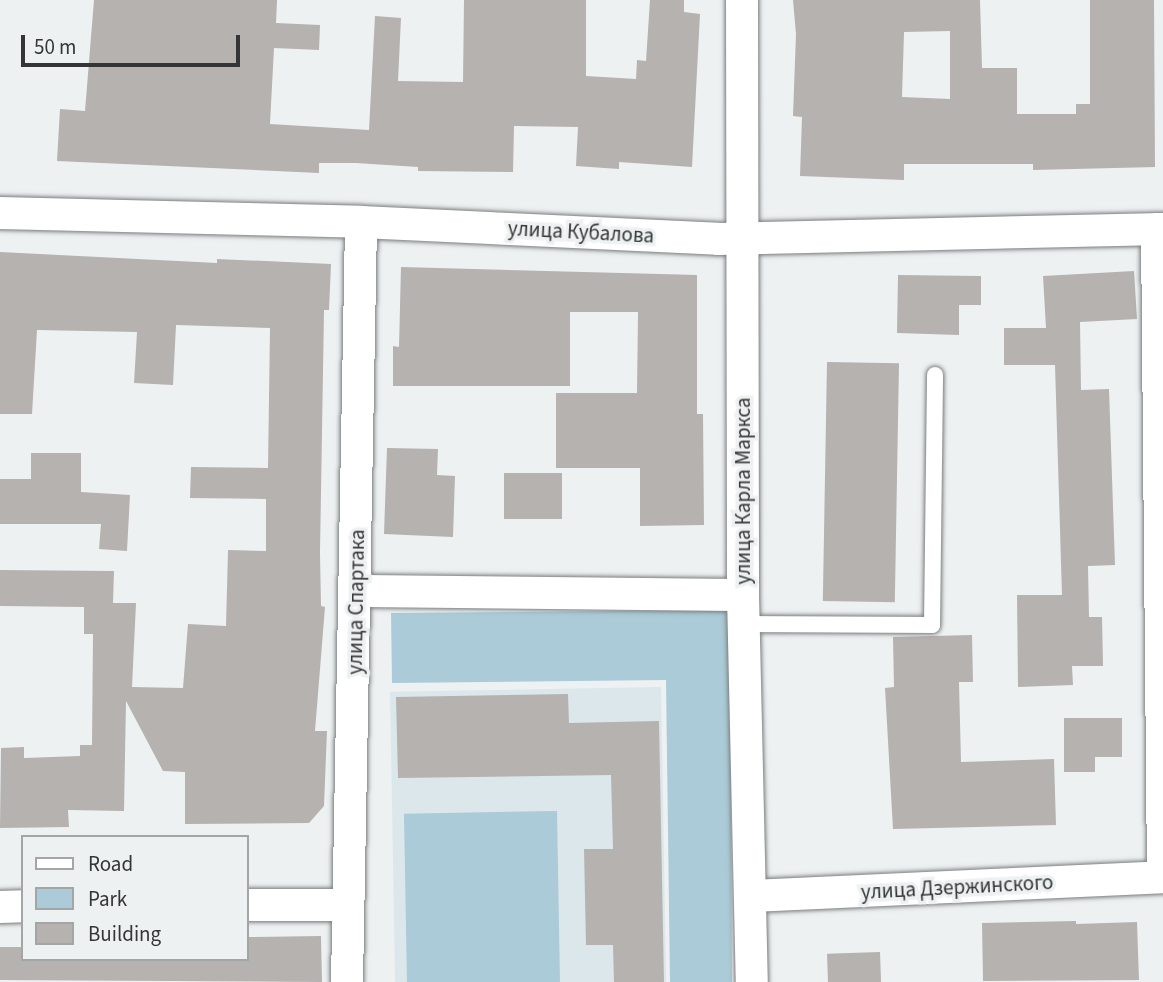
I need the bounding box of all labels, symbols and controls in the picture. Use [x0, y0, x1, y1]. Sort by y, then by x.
scale bar [24, 21, 243, 65]
text: 50 m [34, 32, 76, 62]
street label: улица Кубалова [507, 216, 655, 248]
street label: улица Карла Маркса [730, 397, 756, 585]
street label: улица Спартака [342, 529, 370, 675]
legend [21, 835, 248, 961]
text: Road [88, 849, 133, 879]
street label: улица Дзержинского [860, 869, 1054, 905]
text: Park [88, 884, 127, 914]
text: Building [88, 919, 161, 949]

